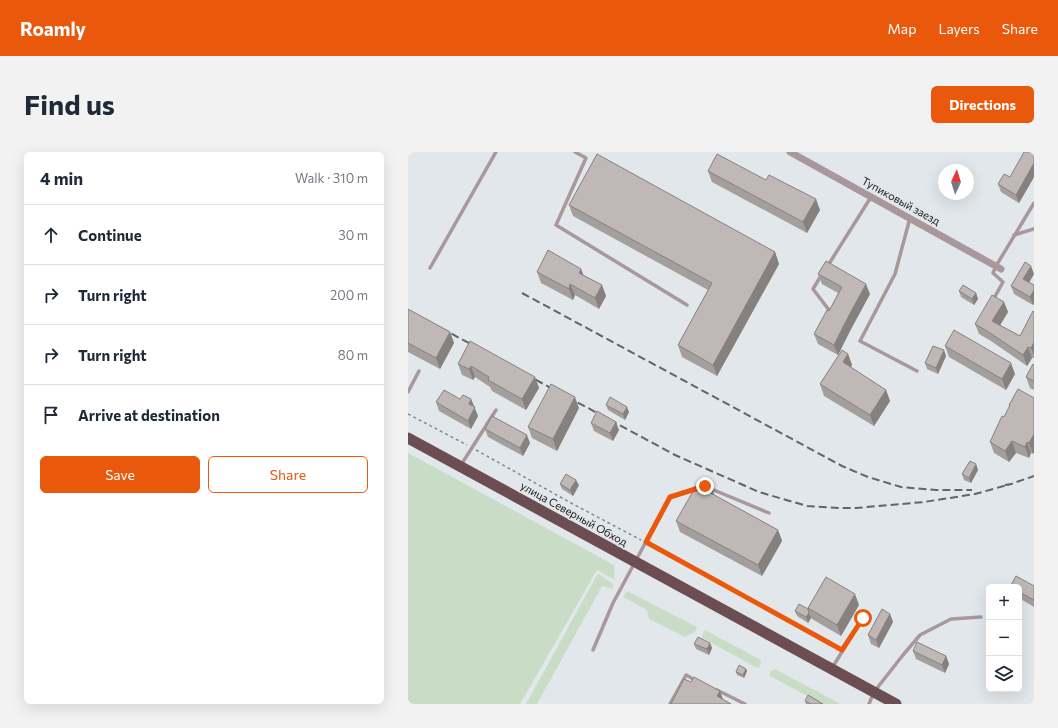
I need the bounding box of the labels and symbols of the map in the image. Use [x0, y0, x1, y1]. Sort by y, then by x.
north arrow [938, 164, 974, 200]
street label: Тупиковый заезд [860, 174, 943, 228]
route end [696, 477, 714, 495]
street label: улица Северный Обход [519, 479, 630, 549]
route start [854, 609, 872, 627]

